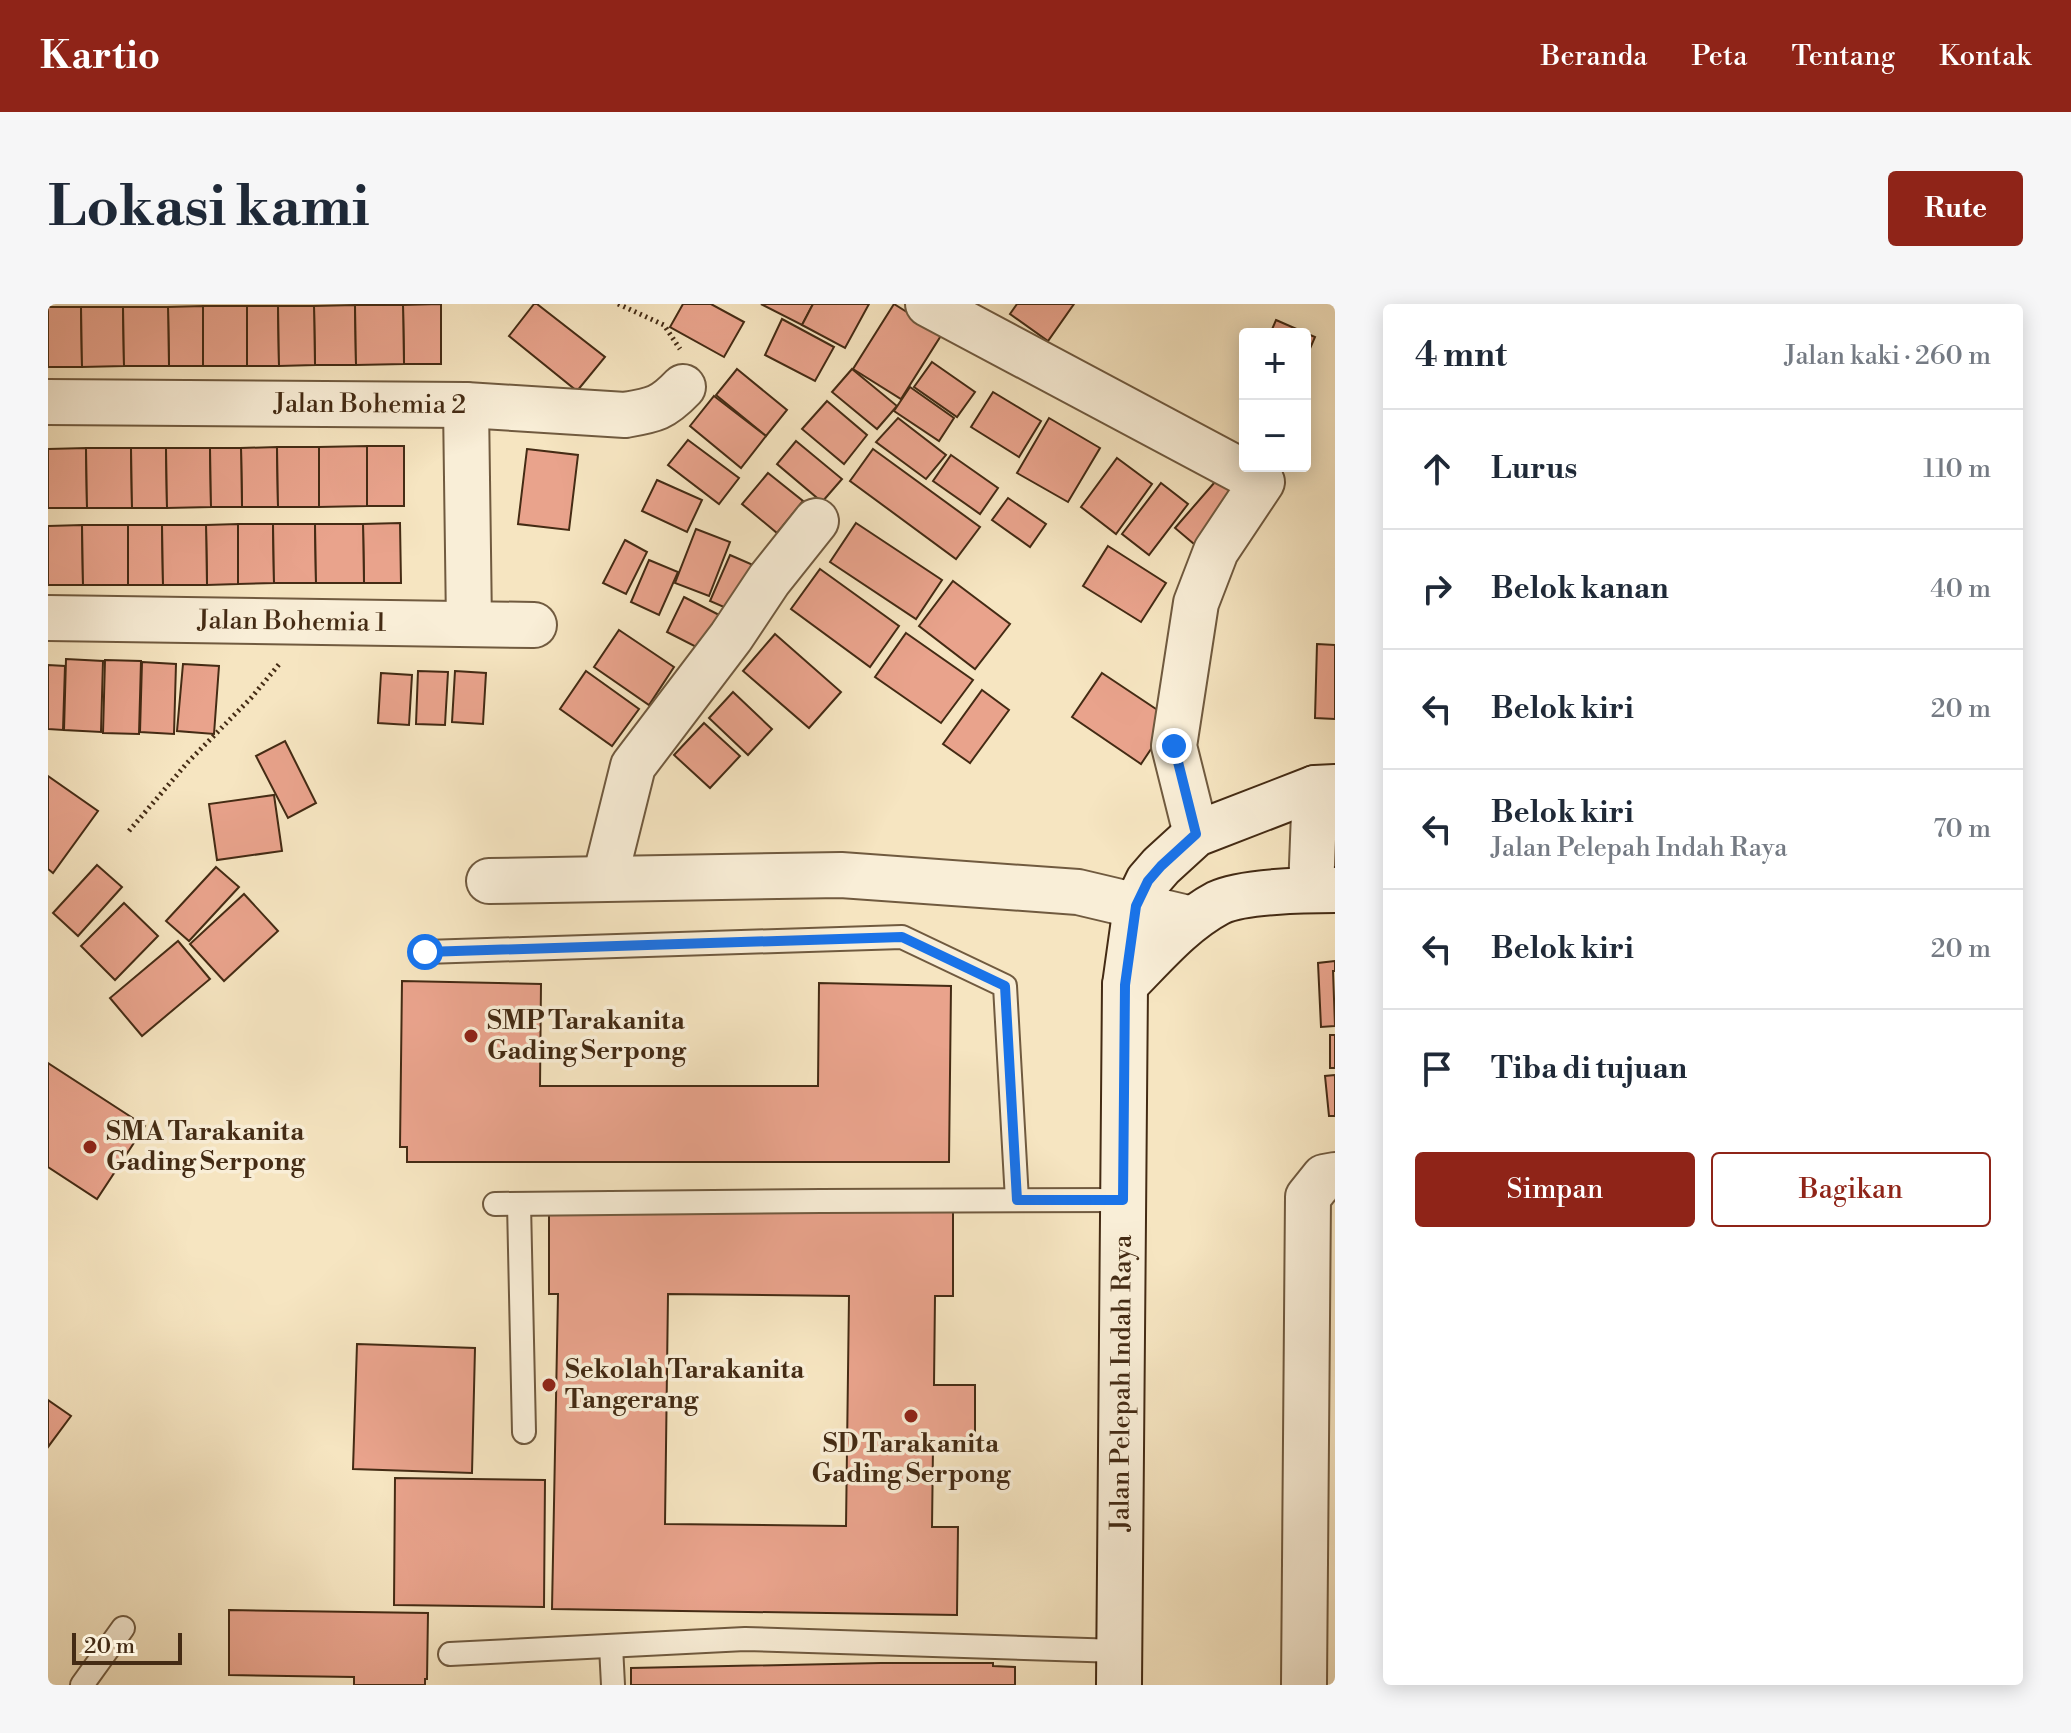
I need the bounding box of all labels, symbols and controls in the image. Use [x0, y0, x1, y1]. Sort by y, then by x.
text: Kartio [40, 33, 160, 80]
text: Beranda [1541, 39, 1647, 74]
text: Peta [1691, 39, 1748, 74]
text: Tentang [1792, 39, 1895, 74]
text: Kontak [1939, 39, 2031, 74]
button: Rute [1888, 171, 2023, 246]
text: Lokasi kami [48, 173, 370, 243]
map controls [1239, 328, 1311, 472]
button: + [1239, 328, 1311, 400]
text: 4 mnt [1415, 335, 1507, 377]
text: Jalan kaki · 260 m [1784, 340, 1991, 372]
street label: Jalan Bohemia 2 [273, 388, 466, 421]
button: − [1239, 400, 1311, 472]
icon: ahead [1415, 447, 1459, 491]
text: Lurus [1491, 450, 1577, 488]
text: 110 m [1923, 453, 1991, 485]
icon: right [1415, 567, 1459, 611]
text: Belok kanan [1491, 570, 1669, 608]
text: 40 m [1930, 573, 1991, 605]
street label: Jalan Bohemia 1 [196, 604, 386, 639]
icon: left [1415, 687, 1459, 731]
text: Belok kiri [1491, 690, 1634, 728]
text: 20 m [1931, 693, 1991, 725]
route end [1156, 728, 1192, 764]
text: Belok kiri [1491, 794, 1634, 832]
icon: left [1415, 807, 1459, 851]
text: 70 m [1933, 813, 1991, 845]
text: Jalan Pelepah Indah Raya [1491, 832, 1787, 864]
icon: left [1415, 927, 1459, 971]
text: Belok kiri [1491, 930, 1634, 968]
text: 20 m [1931, 933, 1991, 965]
route start [407, 934, 443, 970]
place label: SMP Tarakanita Gading Serpong [487, 1005, 687, 1067]
marker: SMP Tarakanita Gading Serpong [462, 1027, 480, 1045]
icon: arrive [1415, 1047, 1459, 1091]
text: Tiba di tujuan [1491, 1050, 1687, 1088]
place label: SMA Tarakanita Gading Serpong [106, 1116, 306, 1178]
marker: SMA Tarakanita Gading Serpong [81, 1138, 99, 1156]
button: Simpan [1415, 1152, 1695, 1227]
button: Bagikan [1711, 1152, 1991, 1227]
street label: Jalan Pelepah Indah Raya [1104, 1234, 1139, 1532]
place label: Sekolah Tarakanita Tangerang [565, 1354, 805, 1416]
marker: Sekolah Tarakanita Tangerang [540, 1376, 558, 1394]
marker: SD Tarakanita Gading Serpong [902, 1407, 920, 1425]
place label: SD Tarakanita Gading Serpong [812, 1428, 1012, 1490]
scale bar [72, 1629, 182, 1665]
text: 20 m [84, 1633, 135, 1660]

